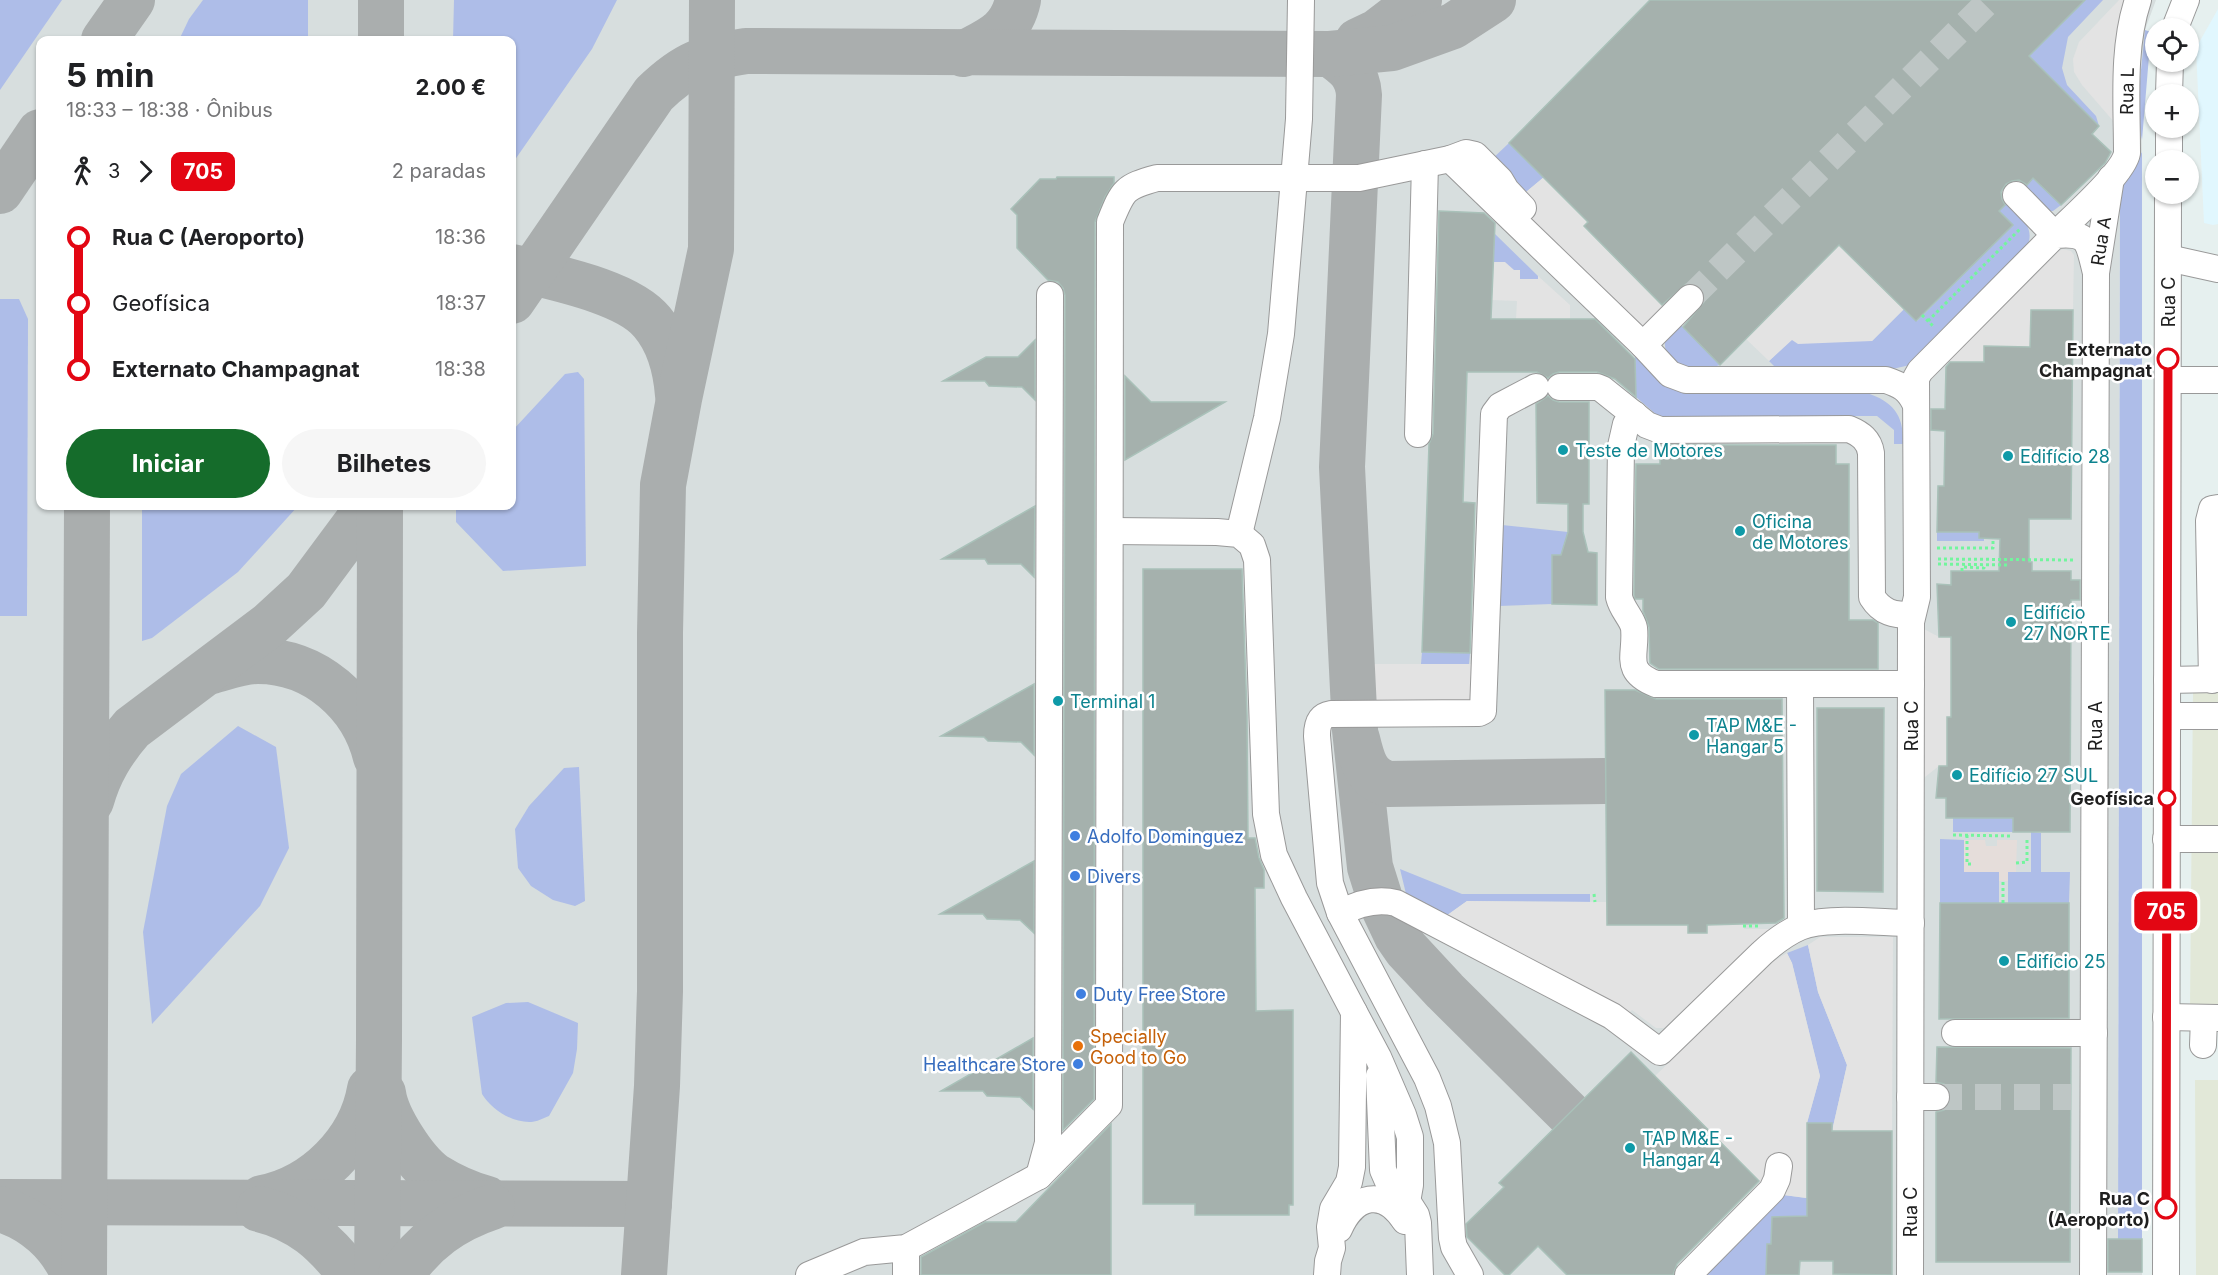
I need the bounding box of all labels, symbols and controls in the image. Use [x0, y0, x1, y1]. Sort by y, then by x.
map controls [2145, 18, 2199, 204]
button: locate [2145, 18, 2199, 72]
text: 5 min [66, 55, 155, 95]
street label: Rua L [2116, 67, 2138, 115]
text: 2.00 € [415, 74, 486, 100]
button: + [2145, 84, 2199, 138]
text: 18:33 – 18:38 · Ônibus [66, 98, 273, 122]
button: − [2145, 150, 2199, 204]
icon: walk [66, 155, 99, 188]
icon: forward [129, 155, 162, 188]
text: 3 [108, 159, 120, 183]
text: 705 [183, 159, 223, 184]
text: 2 paradas [392, 159, 486, 183]
street label: Rua A [2087, 215, 2115, 267]
text: Rua C (Aeroporto) [112, 224, 305, 250]
text: 18:36 [435, 225, 486, 249]
street label: Rua C [2158, 277, 2179, 327]
text: Geofísica [112, 290, 210, 316]
text: 18:37 [436, 291, 486, 315]
place label: Externato Champagnat [2039, 339, 2152, 381]
marker: Externato Champagnat [2157, 348, 2179, 370]
text: Externato Champagnat [112, 356, 360, 382]
text: 18:38 [435, 357, 486, 381]
button: Iniciar [66, 429, 270, 498]
button: Bilhetes [282, 429, 486, 498]
place label: Teste de Motores [1575, 440, 1723, 461]
marker: Teste de Motores [1556, 443, 1570, 457]
place label: Edifício 28 [2020, 446, 2110, 467]
marker: Edifício 28 [2001, 449, 2015, 463]
place label: Oficina de Motores [1752, 511, 1849, 553]
marker: Oficina de Motores [1733, 524, 1747, 538]
place label: Edifício 27 NORTE [2023, 602, 2111, 644]
marker: Edifício 27 NORTE [2004, 615, 2018, 629]
place label: Terminal 1 [1070, 691, 1155, 712]
marker: Terminal 1 [1051, 694, 1065, 708]
street label: Rua C [1901, 701, 1922, 751]
street label: Rua A [2085, 701, 2106, 751]
place label: TAP M&E - Hangar 5 [1706, 715, 1797, 757]
marker: TAP M&E - Hangar 5 [1687, 728, 1701, 742]
place label: Edifício 27 SUL [1969, 765, 2098, 786]
marker: Edifício 27 SUL [1950, 768, 1964, 782]
place label: Geofísica [2070, 788, 2154, 809]
marker: Geofísica [2158, 789, 2176, 807]
place label: Adolfo Dominguez [1087, 826, 1244, 847]
marker: Adolfo Dominguez [1068, 829, 1082, 843]
place label: Divers [1087, 866, 1141, 887]
marker: Divers [1068, 869, 1082, 883]
line badge: 705 [2132, 892, 2200, 930]
text: 705 [2146, 899, 2186, 924]
place label: Edifício 25 [2016, 951, 2106, 972]
marker: Edifício 25 [1997, 954, 2011, 968]
place label: Duty Free Store [1093, 984, 1226, 1005]
marker: Duty Free Store [1074, 987, 1088, 1001]
place label: Specially Good to Go [1090, 1026, 1187, 1068]
marker: Specially Good to Go [1071, 1039, 1085, 1053]
place label: Healthcare Store [923, 1054, 1066, 1075]
marker: Healthcare Store [1071, 1057, 1085, 1071]
place label: TAP M&E - Hangar 4 [1642, 1128, 1733, 1170]
marker: TAP M&E - Hangar 4 [1623, 1141, 1637, 1155]
street label: Rua C [1900, 1187, 1921, 1237]
place label: Rua C (Aeroporto) [2047, 1188, 2150, 1230]
marker: Rua C (Aeroporto) [2155, 1197, 2177, 1219]

